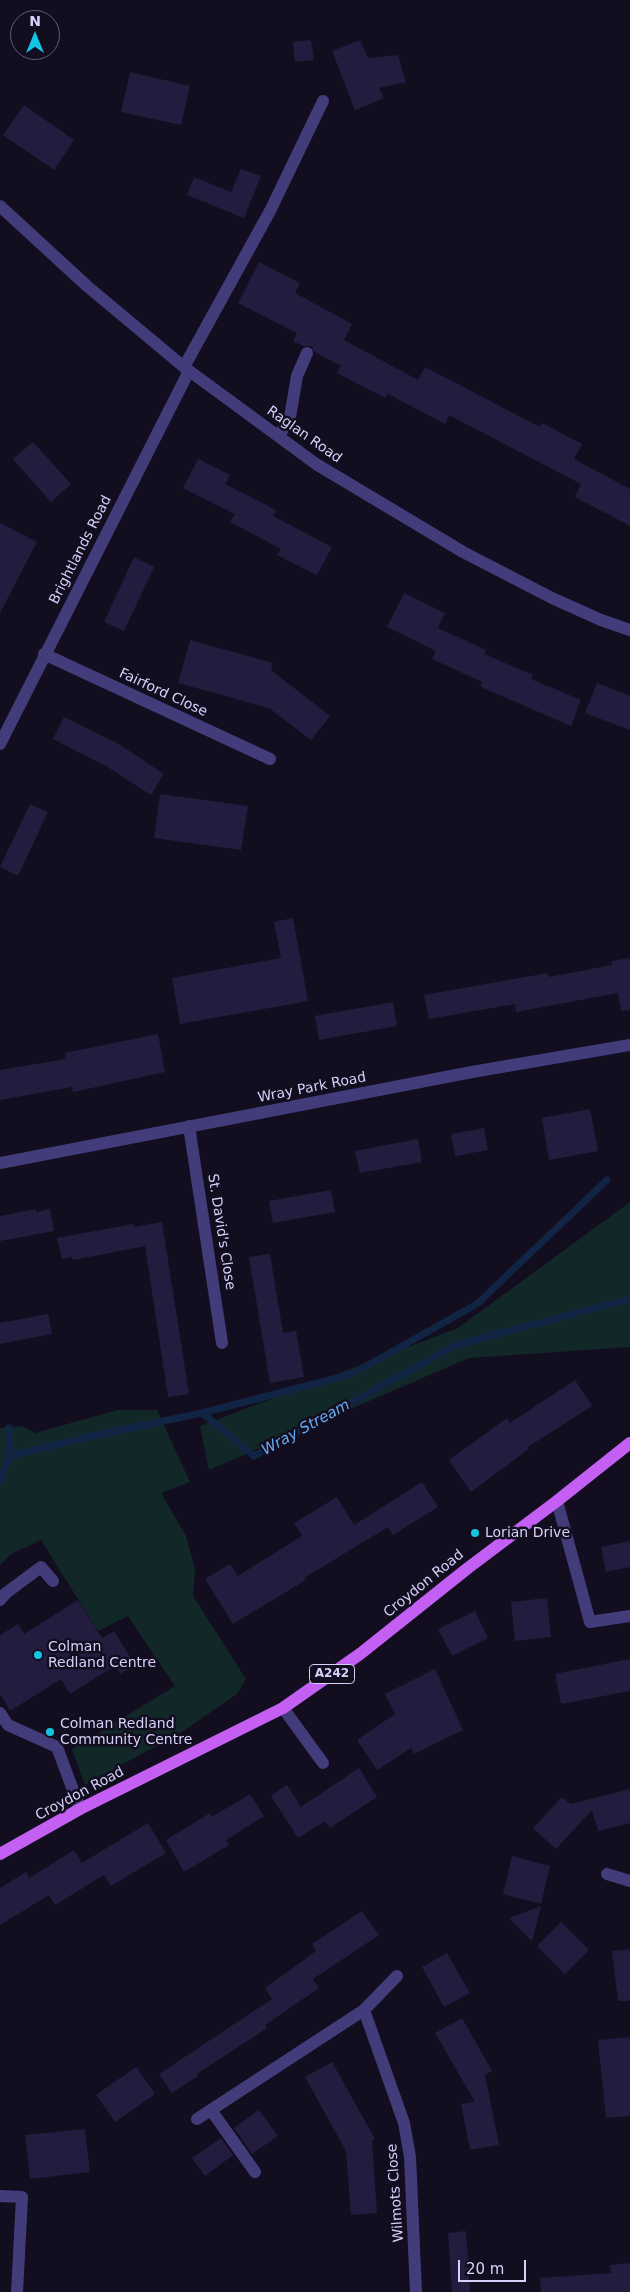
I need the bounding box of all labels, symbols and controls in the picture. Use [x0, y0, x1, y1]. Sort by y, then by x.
north arrow [10, 10, 60, 60]
text: N [29, 13, 41, 29]
street label: Raglan Road [263, 403, 345, 467]
street label: Brightlands Road [46, 493, 116, 607]
street label: Fairford Close [116, 665, 210, 721]
street label: Wray Park Road [256, 1069, 368, 1107]
street label: St. David's Close [204, 1173, 238, 1291]
water label: Wray Stream [259, 1396, 353, 1460]
place label: Lorian Drive [485, 1525, 570, 1541]
marker: Lorian Drive [469, 1527, 481, 1539]
street label: Croydon Road [381, 1547, 467, 1621]
place label: Colman Redland Centre [48, 1639, 156, 1671]
marker: Colman Redland Centre [32, 1649, 44, 1661]
road number: A242 [310, 1665, 354, 1684]
place label: Colman Redland Community Centre [60, 1716, 192, 1748]
marker: Colman Redland Community Centre [44, 1726, 56, 1738]
street label: Croydon Road [33, 1764, 127, 1824]
street label: Wilmots Close [384, 2143, 408, 2243]
scale bar [460, 2250, 528, 2282]
text: 20 m [466, 2260, 504, 2278]

